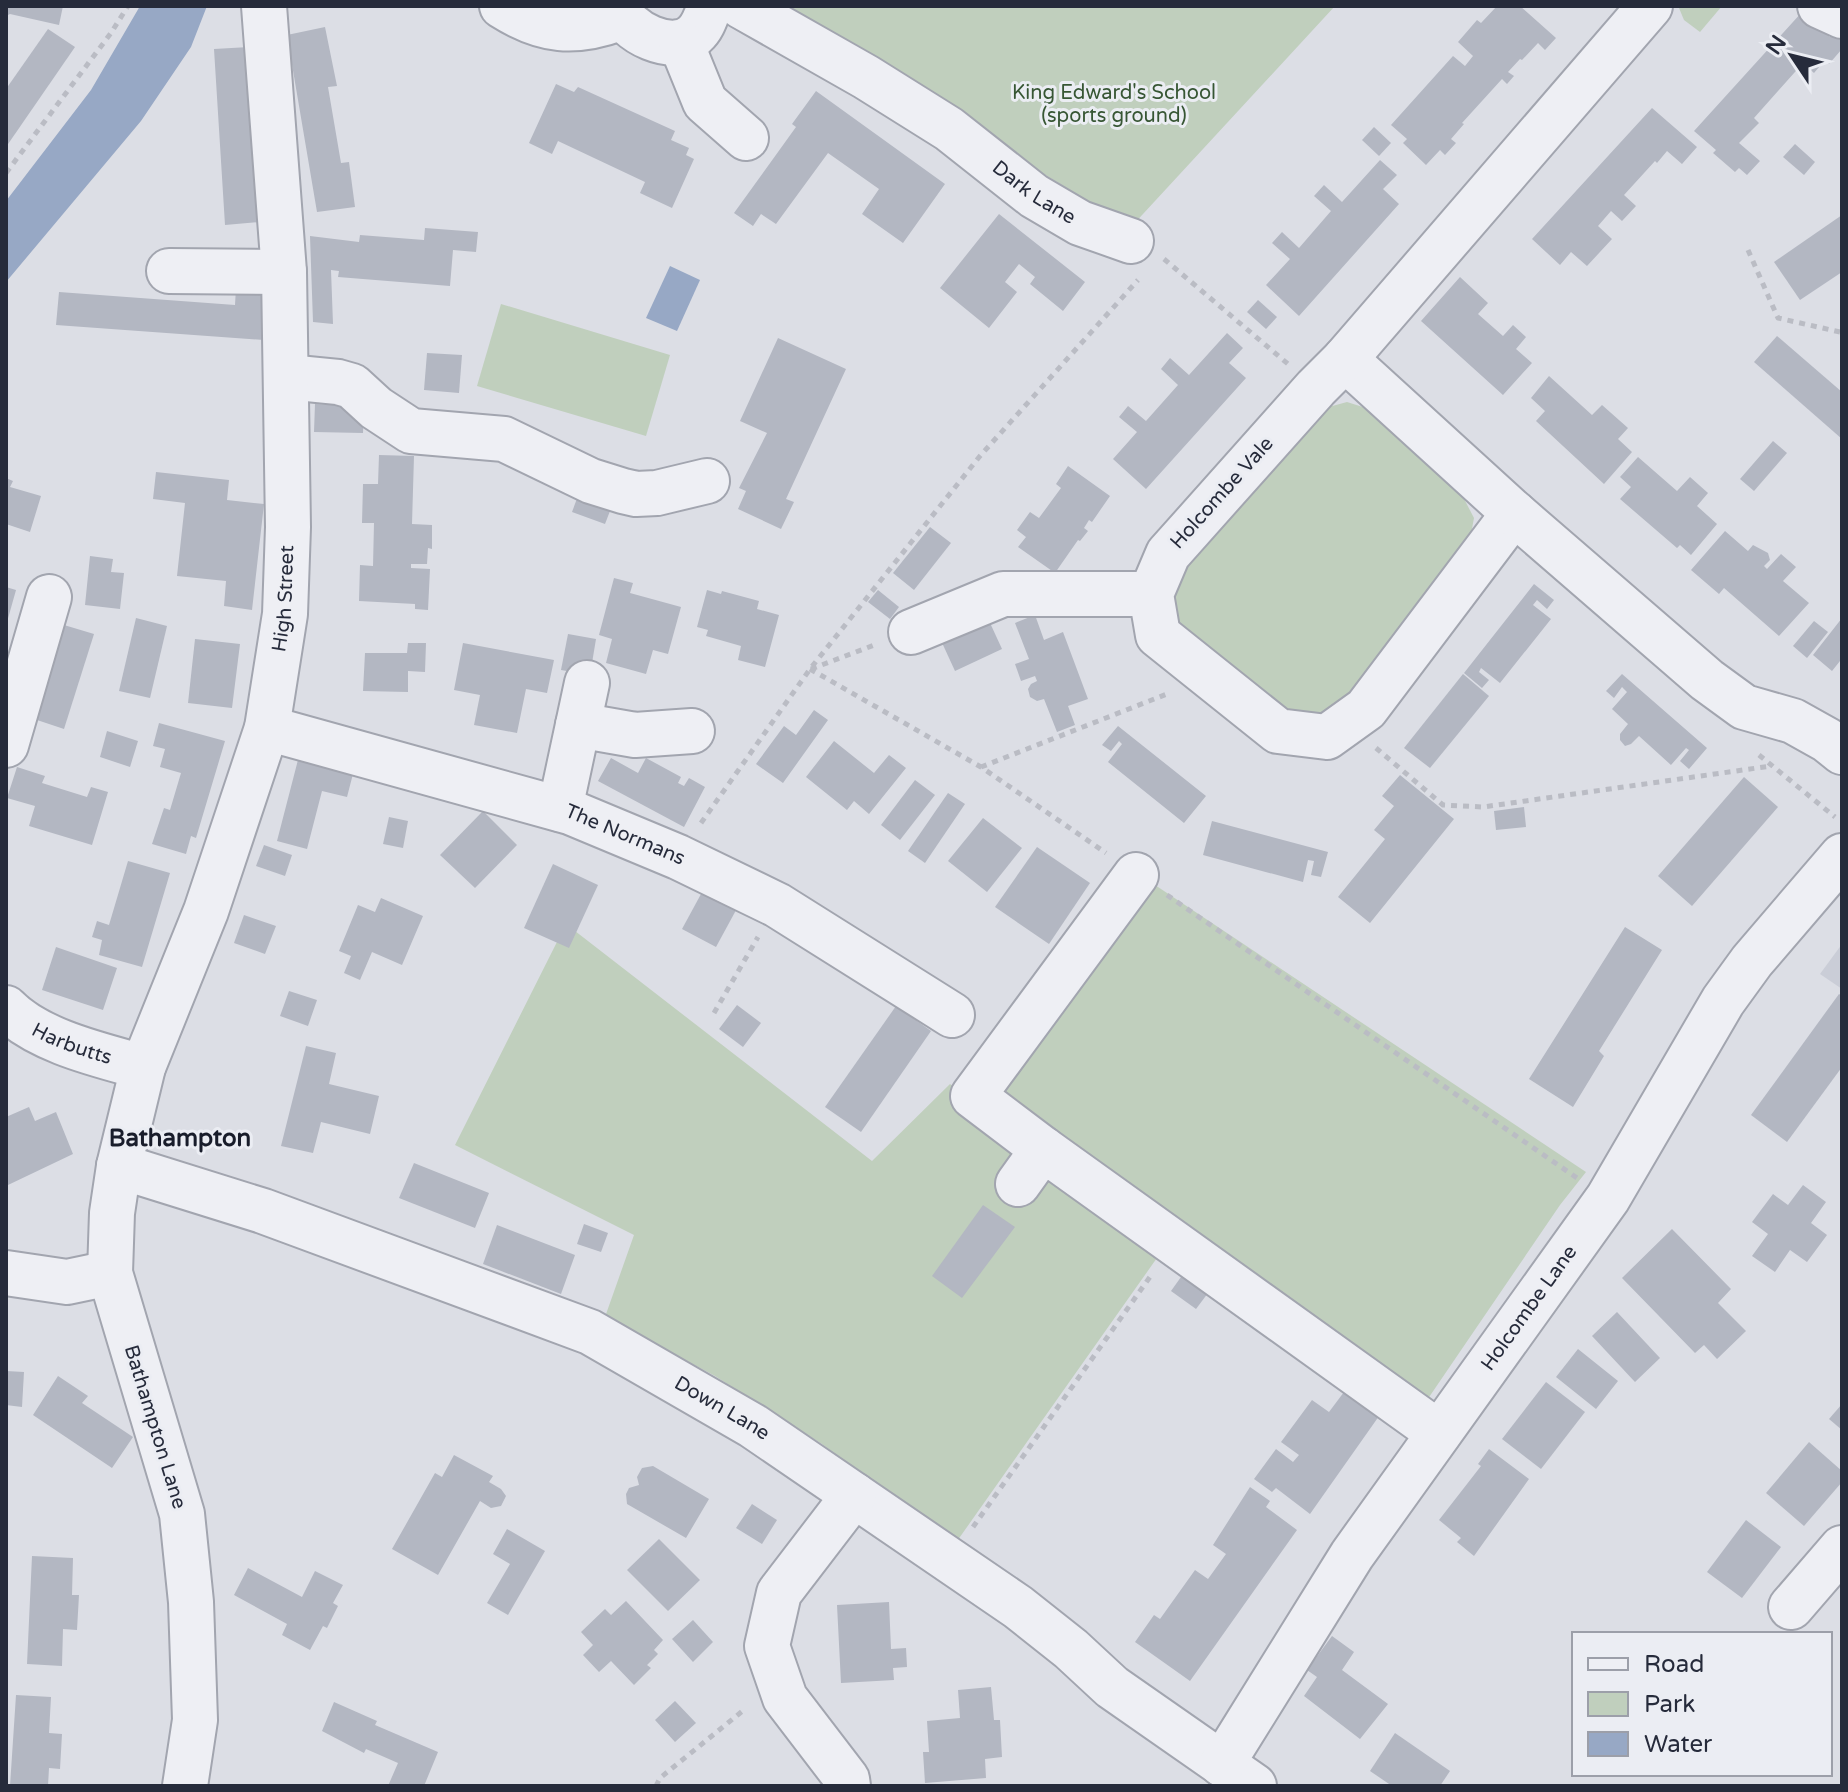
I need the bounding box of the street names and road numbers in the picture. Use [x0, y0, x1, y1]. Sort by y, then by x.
street label: Dark Lane [987, 156, 1080, 230]
street label: Holcombe Vale [1165, 432, 1279, 554]
street label: High Street [267, 544, 299, 654]
street label: The Normans [561, 799, 689, 871]
street label: Harbutts [28, 1018, 115, 1070]
street label: Holcombe Lane [1476, 1241, 1582, 1375]
street label: Bathampton Lane [119, 1342, 191, 1512]
street label: Down Lane [670, 1371, 774, 1446]

